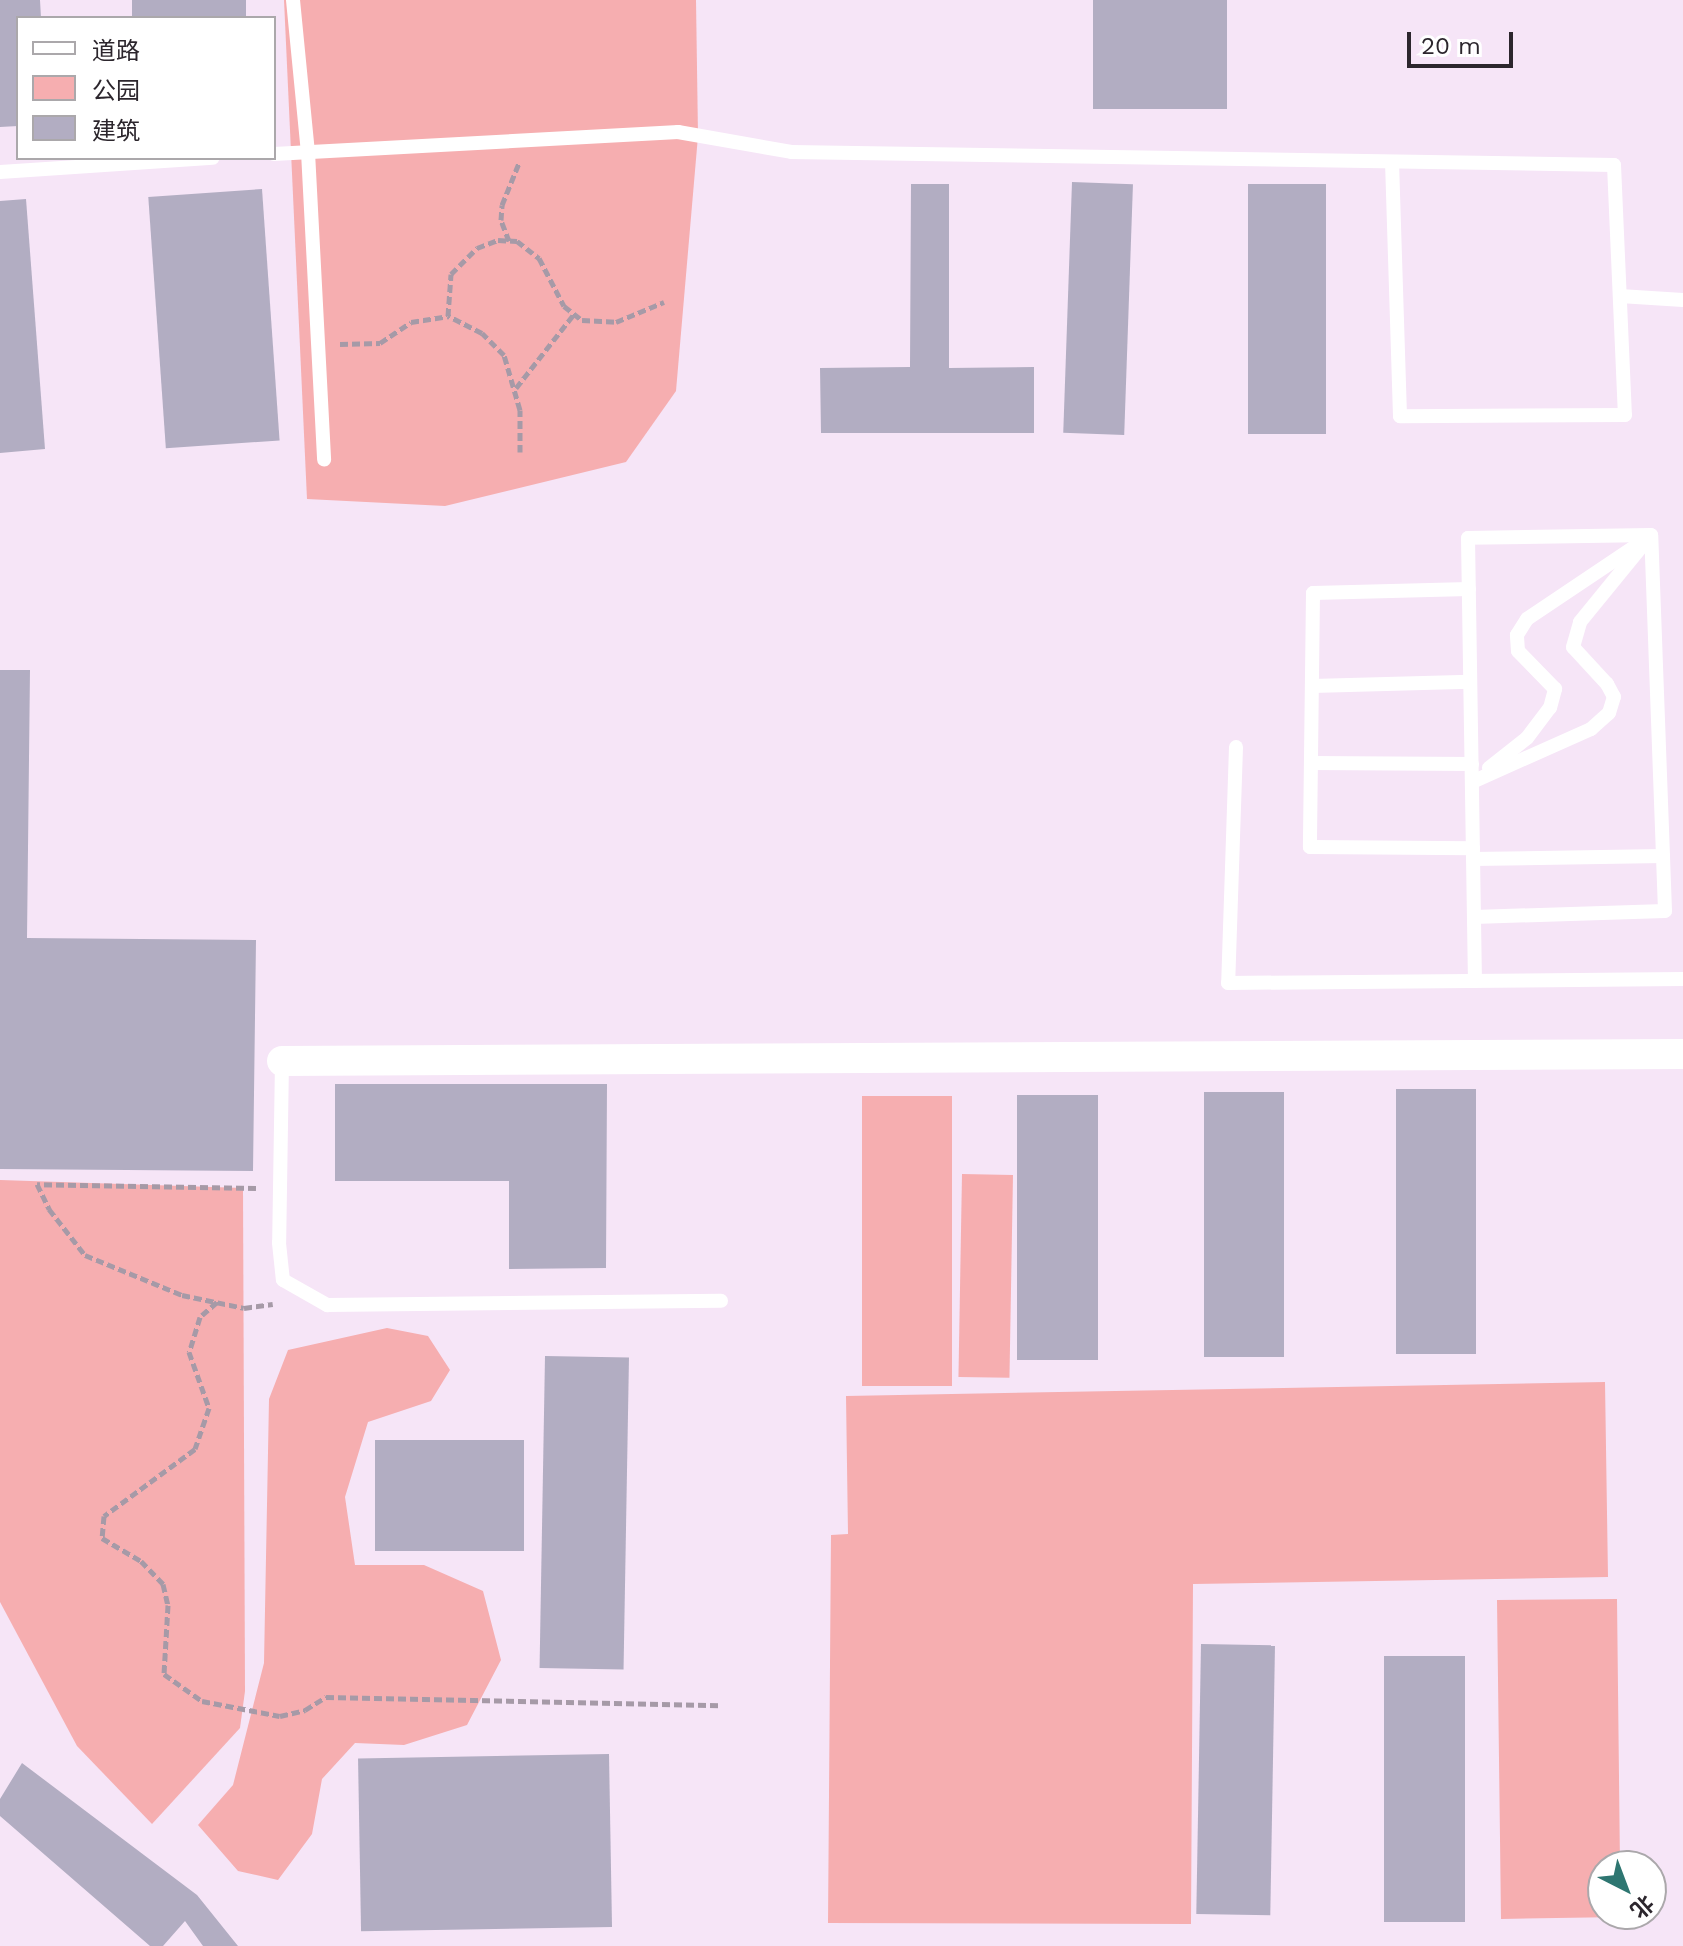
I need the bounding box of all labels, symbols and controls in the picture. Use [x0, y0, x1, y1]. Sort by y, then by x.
legend [16, 16, 276, 160]
scale bar [1411, 16, 1517, 66]
text: 20 m [1421, 32, 1481, 60]
text: 道路 [92, 37, 140, 65]
text: 公园 [92, 77, 140, 105]
text: 建筑 [92, 117, 140, 145]
north arrow [1587, 1850, 1667, 1930]
text: 北 [1626, 1890, 1659, 1923]

